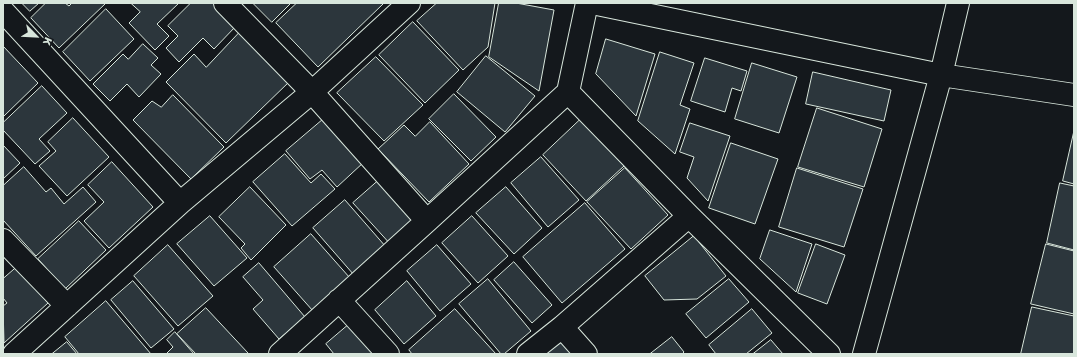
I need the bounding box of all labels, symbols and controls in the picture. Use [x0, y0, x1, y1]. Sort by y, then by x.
north arrow [16, 16, 56, 56]
text: K [40, 35, 55, 47]

